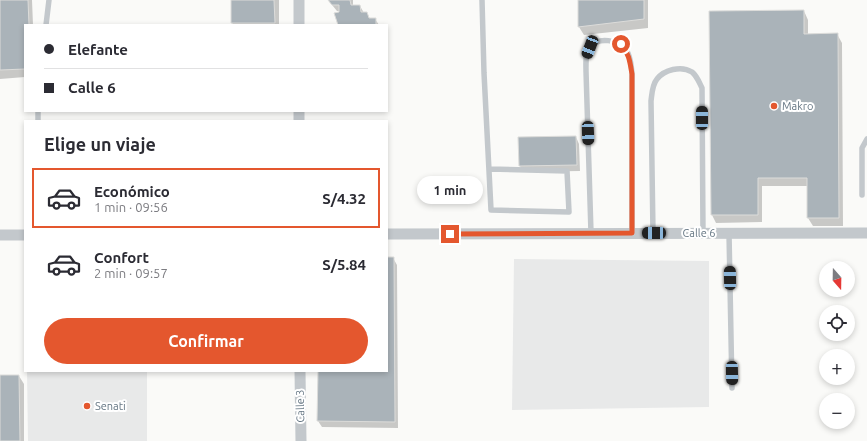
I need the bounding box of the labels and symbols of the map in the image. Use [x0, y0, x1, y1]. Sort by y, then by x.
car [580, 34, 600, 60]
route start [612, 35, 630, 53]
place label: Makro [782, 100, 813, 112]
marker: Makro [769, 101, 779, 111]
car [696, 106, 708, 130]
car [582, 121, 594, 145]
callout: 1 min [417, 176, 483, 204]
route end [441, 225, 459, 243]
car [642, 227, 666, 239]
street label: Calle 6 [683, 227, 715, 239]
north arrow [819, 261, 855, 297]
car [724, 266, 736, 290]
car [726, 361, 738, 385]
street label: Calle 3 [294, 389, 306, 423]
place label: Senati [95, 400, 126, 412]
marker: Senati [82, 401, 92, 411]

